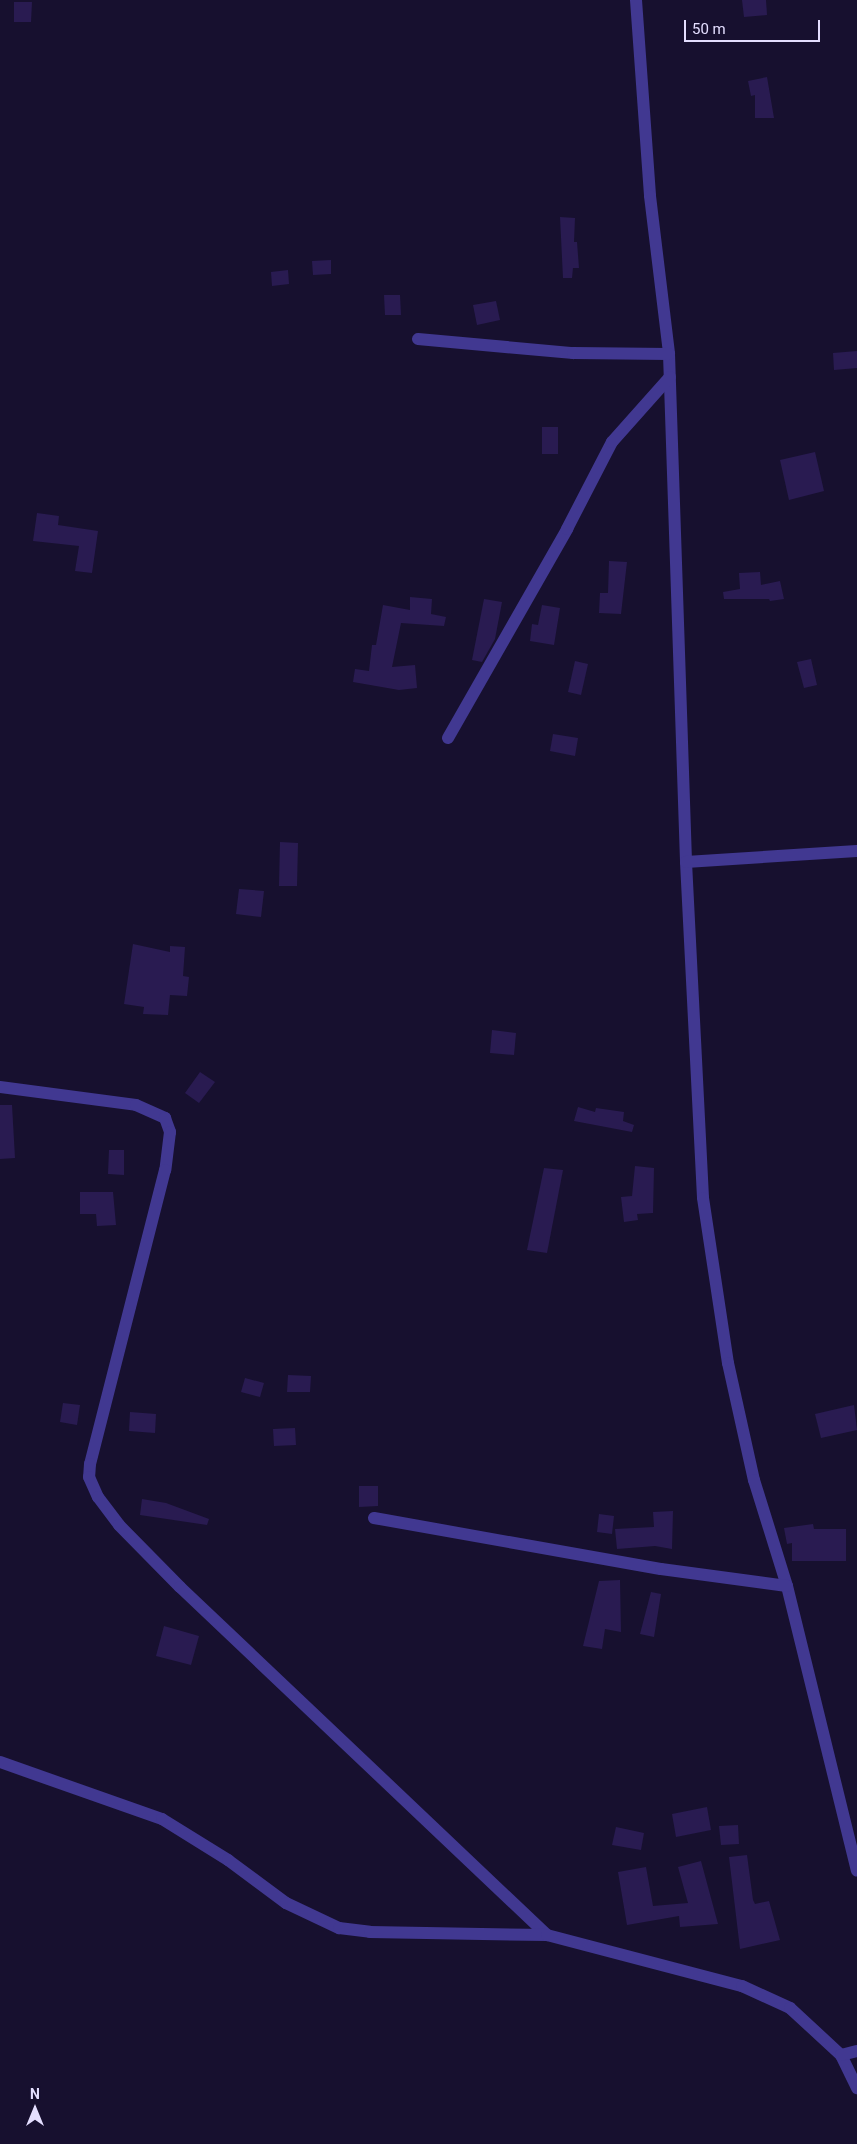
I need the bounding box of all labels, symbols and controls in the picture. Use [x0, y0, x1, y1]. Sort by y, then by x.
scale bar [687, 10, 823, 42]
text: 50 m [692, 20, 726, 38]
north arrow [10, 2084, 60, 2134]
text: N [30, 2086, 40, 2102]

